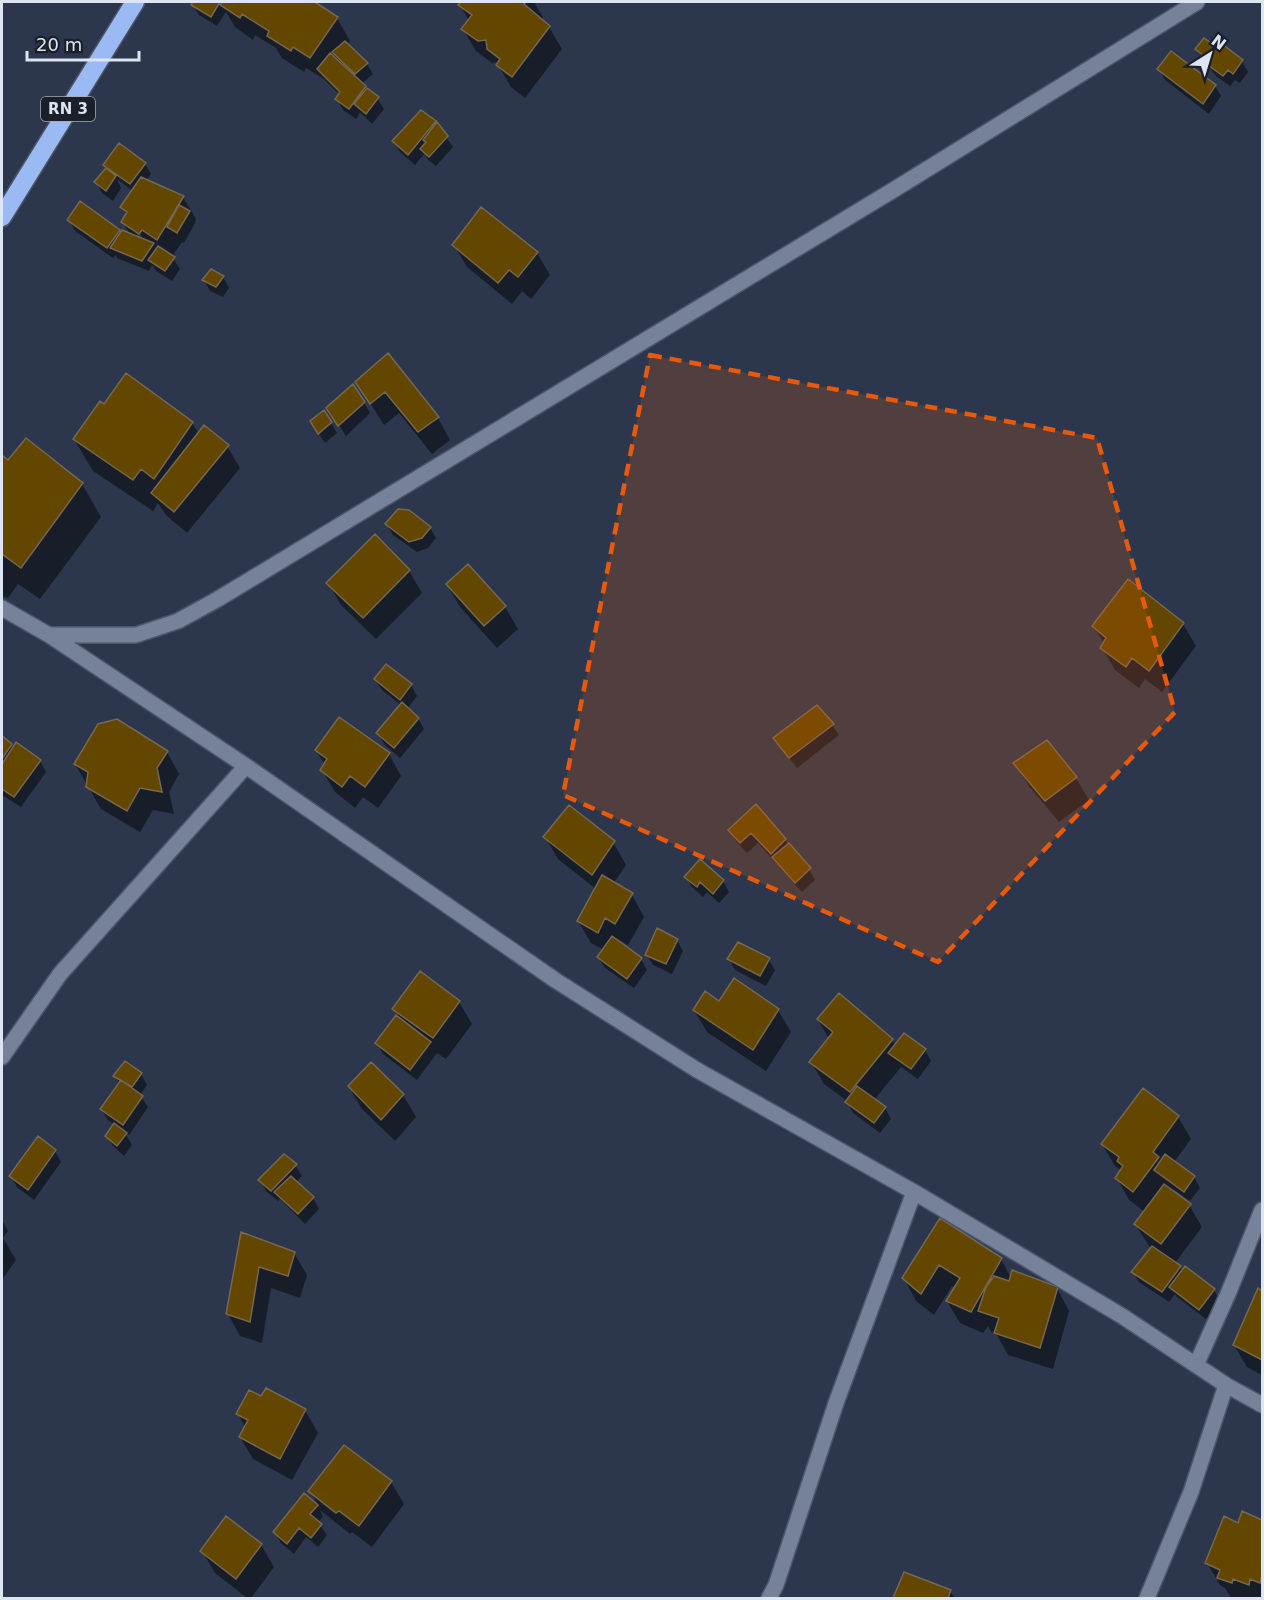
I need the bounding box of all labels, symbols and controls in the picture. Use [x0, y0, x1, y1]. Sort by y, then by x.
scale bar [27, 24, 140, 62]
north arrow [1180, 24, 1240, 84]
text: N [1208, 31, 1230, 54]
text: 20 m [36, 34, 82, 55]
road number: RN 3 [41, 97, 95, 121]

